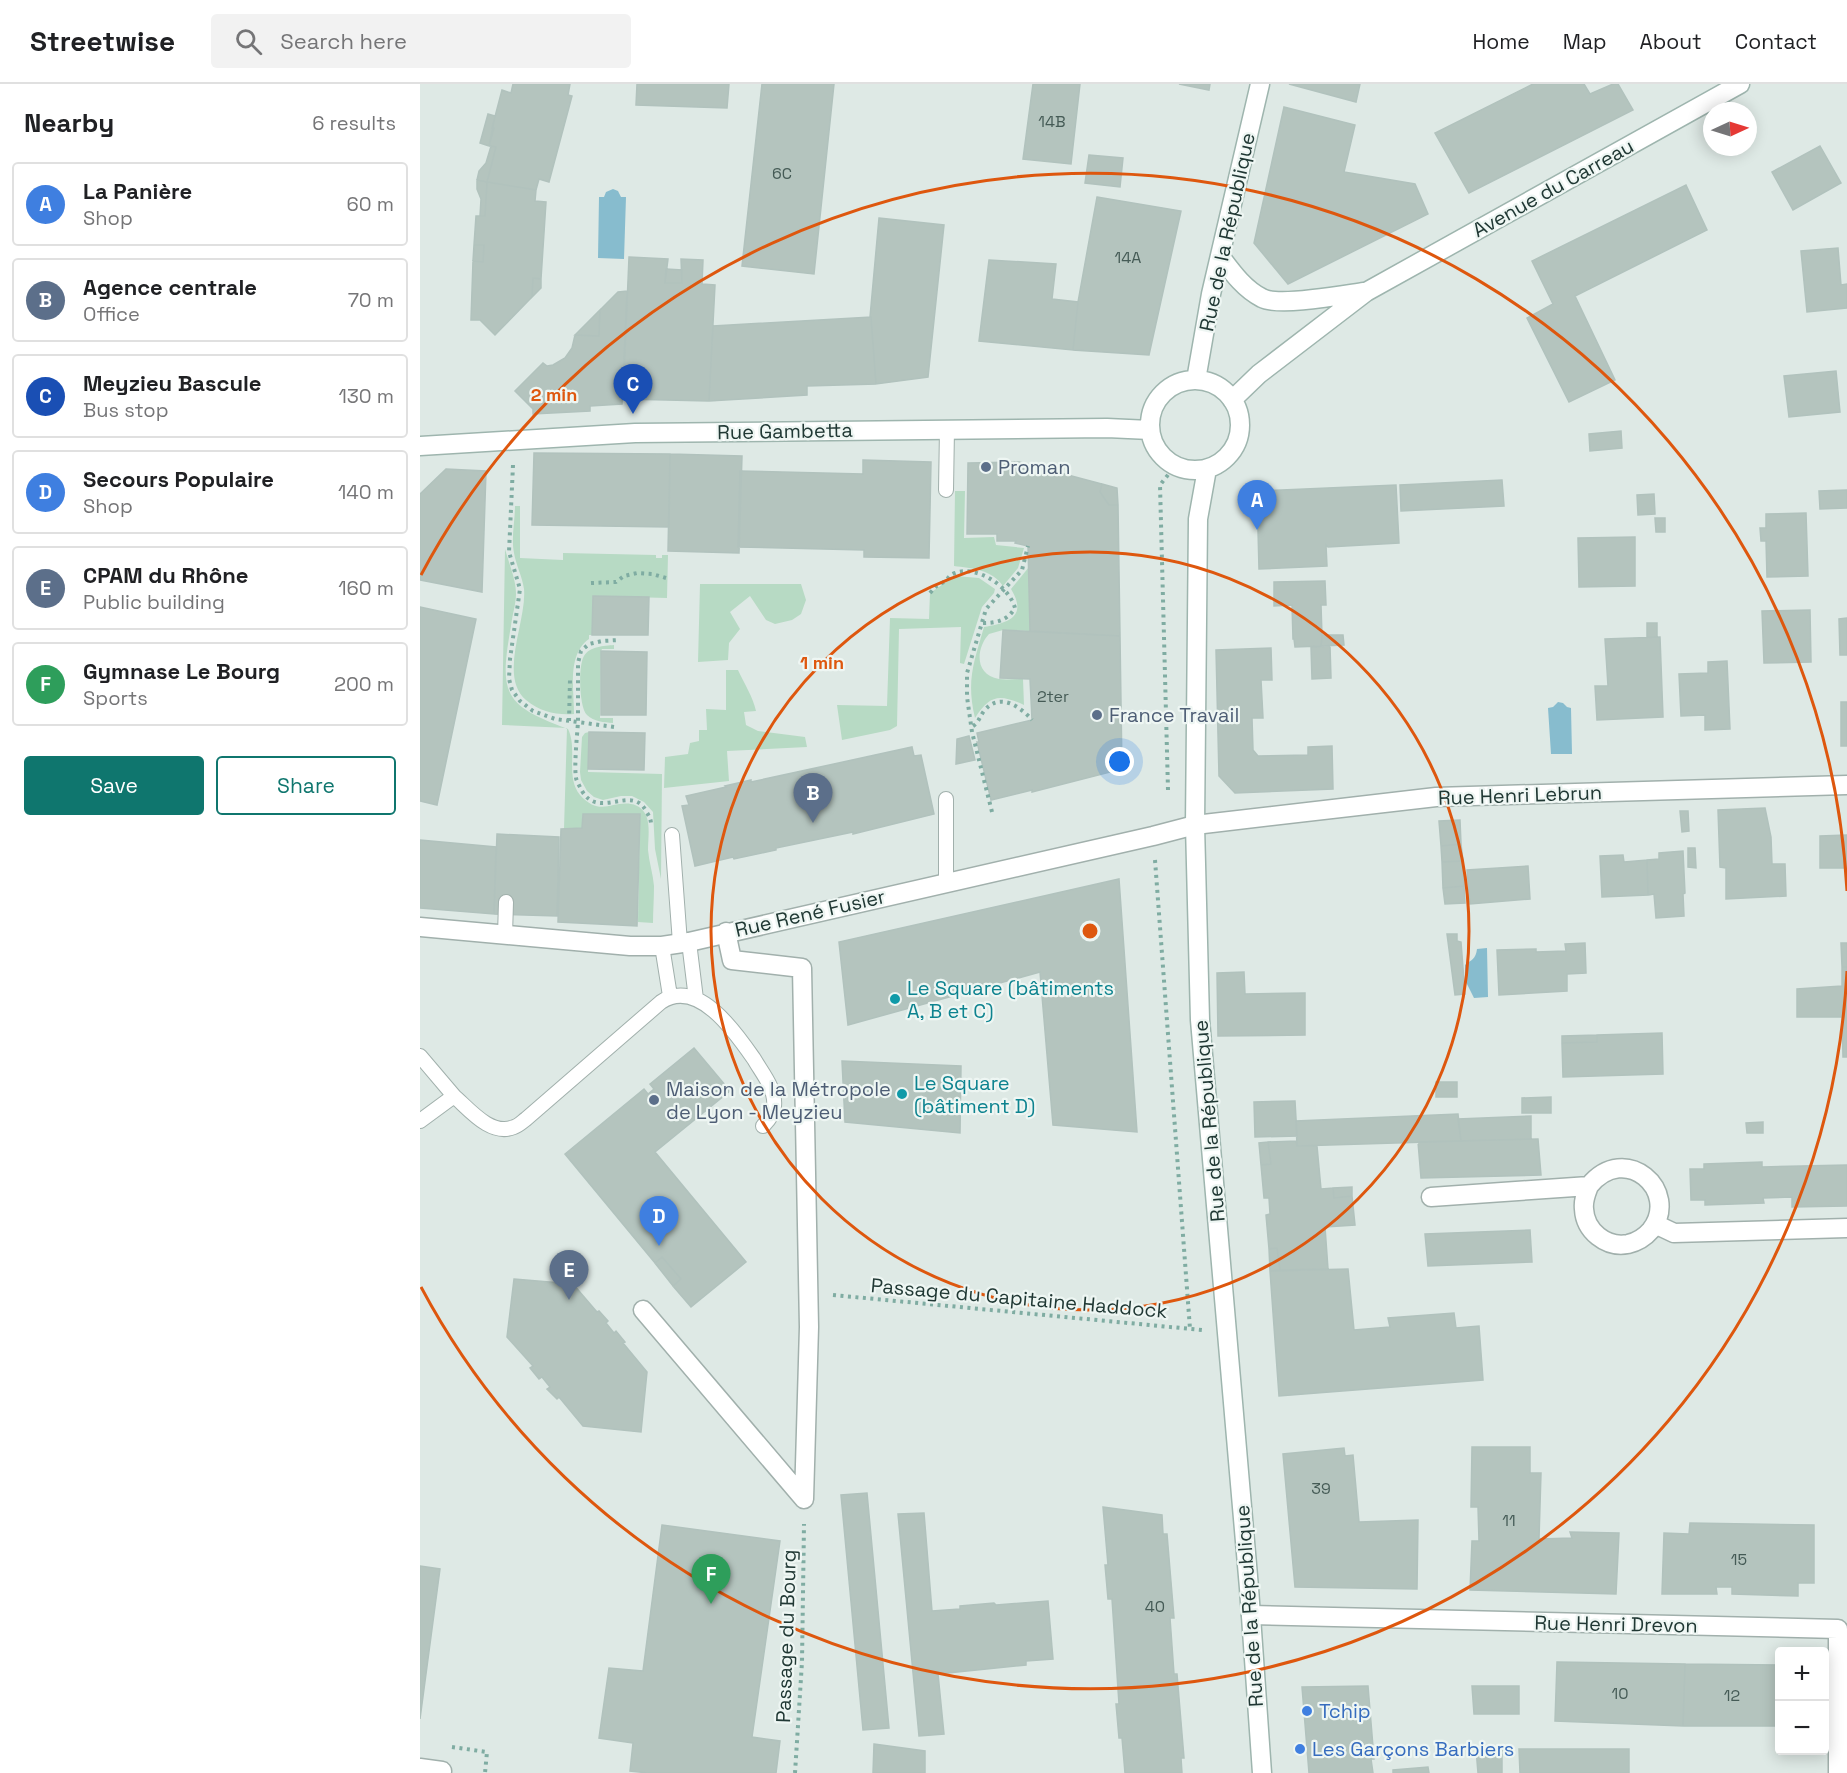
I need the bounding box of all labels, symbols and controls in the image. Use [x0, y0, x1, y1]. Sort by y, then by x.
search box [211, 14, 631, 68]
text: Streetwise [30, 23, 175, 59]
icon: search [232, 25, 265, 58]
text: Search here [280, 27, 407, 55]
text: Home [1472, 28, 1530, 55]
text: Map [1563, 28, 1607, 55]
text: About [1640, 28, 1702, 55]
text: Contact [1735, 28, 1817, 55]
north arrow [1703, 102, 1757, 156]
text: Nearby [24, 106, 114, 140]
text: 6 results [312, 110, 396, 136]
house number: 14B [1038, 111, 1066, 132]
street label: Rue de la République [1193, 130, 1261, 334]
street label: Avenue du Carreau [1468, 133, 1638, 243]
house number: 6C [772, 163, 792, 184]
text: La Panière [83, 177, 192, 205]
text: A [39, 191, 52, 217]
text: 60 m [347, 191, 394, 217]
text: Shop [83, 205, 133, 231]
house number: 14A [1115, 247, 1141, 268]
text: Agence centrale [83, 273, 257, 301]
text: B [39, 287, 52, 313]
text: 70 m [348, 287, 394, 313]
text: Office [83, 301, 140, 327]
pin: C [614, 364, 652, 414]
text: Meyzieu Bascule [83, 369, 262, 397]
text: C [39, 383, 52, 409]
text: 130 m [338, 383, 394, 409]
text: 2 min [531, 383, 577, 406]
text: Bus stop [83, 397, 169, 423]
street label: Rue Gambetta [717, 417, 853, 445]
place label: Proman [998, 454, 1071, 480]
marker: Proman [979, 460, 993, 474]
text: Secours Populaire [83, 465, 274, 493]
text: D [39, 479, 52, 505]
text: 140 m [338, 479, 394, 505]
pin: A [1238, 480, 1276, 530]
text: Shop [83, 493, 133, 519]
text: CPAM du Rhône [83, 561, 249, 589]
text: E [40, 575, 51, 601]
text: 160 m [338, 575, 394, 601]
text: Public building [83, 589, 225, 615]
text: 1 min [800, 651, 844, 674]
text: Gymnase Le Bourg [83, 657, 280, 685]
text: F [40, 671, 51, 697]
text: 200 m [334, 671, 394, 697]
text: Sports [83, 685, 148, 711]
house number: 2ter [1037, 686, 1069, 707]
place label: France Travail [1109, 702, 1239, 728]
marker: France Travail [1090, 708, 1104, 722]
your location [1105, 747, 1134, 776]
button: Save [24, 756, 204, 815]
button: Share [216, 756, 396, 815]
pin: B [794, 774, 832, 823]
street label: Rue Henri Lebrun [1437, 779, 1603, 811]
street label: Rue René Fusier [732, 883, 888, 943]
centre of rings [1080, 921, 1100, 941]
place label: Le Square (bâtiments A, B et C) [907, 975, 1114, 1024]
marker: Le Square (bâtiments A, B et C) [888, 992, 902, 1006]
street label: Rue de la République [1187, 1019, 1231, 1223]
place label: Le Square (bâtiment D) [914, 1070, 1035, 1119]
place label: Maison de la Métropole de Lyon - Meyzieu [666, 1076, 891, 1125]
marker: Le Square (bâtiment D) [895, 1087, 909, 1101]
marker: Maison de la Métropole de Lyon - Meyzieu [647, 1093, 661, 1107]
pin: D [640, 1196, 678, 1246]
pin: E [550, 1250, 588, 1300]
street label: Passage du Capitaine Haddock [870, 1272, 1169, 1324]
house number: 39 [1311, 1478, 1331, 1499]
street label: Rue de la République [1229, 1504, 1269, 1708]
house number: 11 [1502, 1510, 1516, 1531]
street label: Passage du Bourg [770, 1549, 802, 1723]
house number: 15 [1731, 1549, 1747, 1570]
pin: F [692, 1554, 730, 1604]
house number: 40 [1145, 1596, 1165, 1617]
street label: Rue Henri Drevon [1534, 1610, 1698, 1638]
map controls [1775, 1647, 1829, 1755]
button: + [1775, 1647, 1829, 1701]
house number: 10 [1612, 1683, 1628, 1704]
house number: 12 [1724, 1685, 1740, 1706]
place label: Tchip [1319, 1698, 1371, 1724]
button: − [1775, 1701, 1829, 1755]
marker: Tchip [1300, 1704, 1314, 1718]
place label: Les Garçons Barbiers [1312, 1736, 1514, 1762]
marker: Les Garçons Barbiers [1293, 1742, 1307, 1756]

